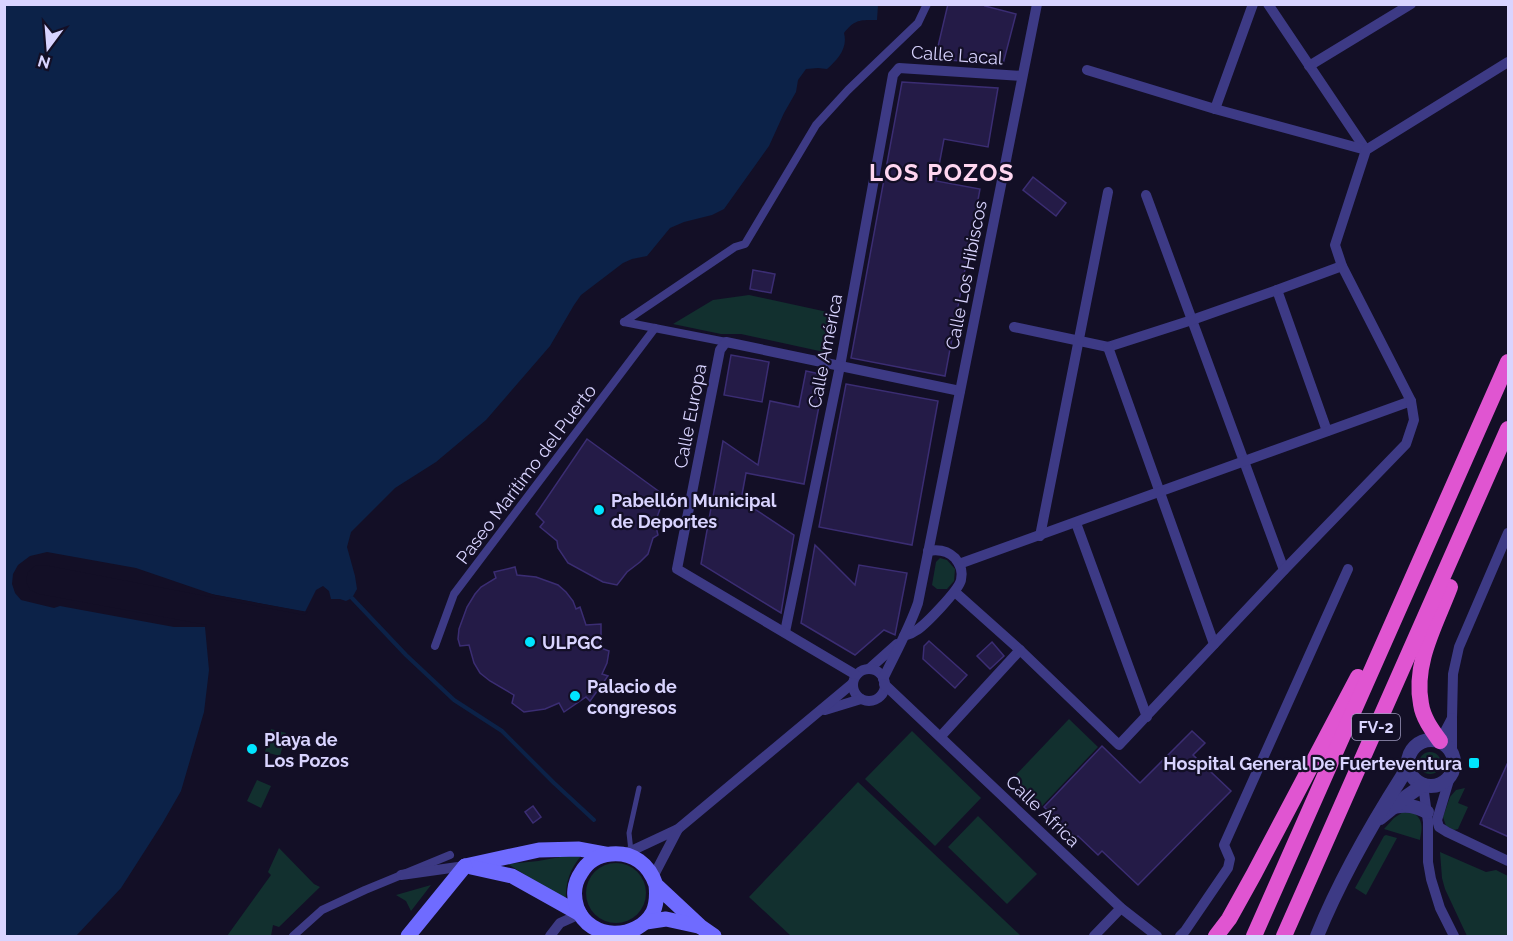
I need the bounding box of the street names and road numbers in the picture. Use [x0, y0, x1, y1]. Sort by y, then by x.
street label: Calle Lacal [910, 41, 1004, 69]
street label: Calle Los Hibiscos [941, 198, 991, 351]
street label: Calle América [804, 292, 846, 410]
street label: Calle Europa [670, 362, 710, 470]
street label: Paseo Marítimo del Puerto [452, 380, 600, 568]
road number: FV-2 [1352, 714, 1400, 740]
street label: Calle África [1002, 770, 1085, 851]

